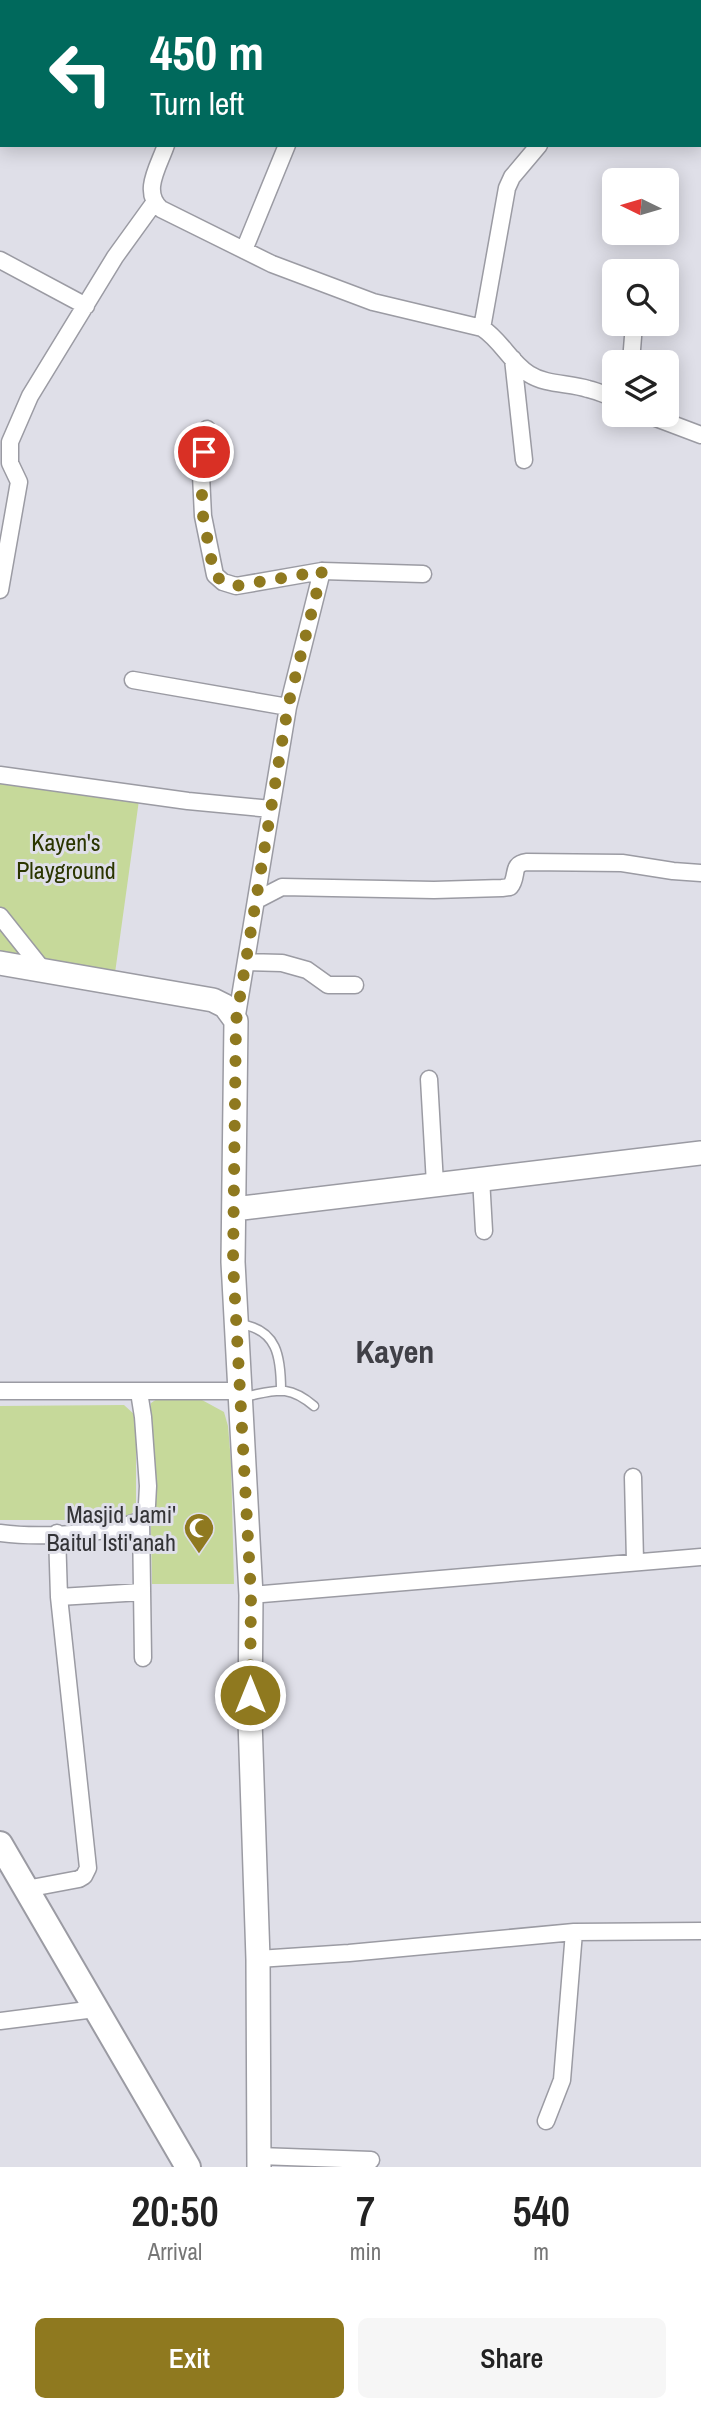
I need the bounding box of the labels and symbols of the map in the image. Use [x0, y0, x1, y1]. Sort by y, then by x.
north arrow [602, 168, 679, 245]
pin [174, 422, 234, 482]
park label: Kayen's Playground [16, 826, 116, 886]
district label: Kayen [356, 1330, 434, 1373]
place label: Masjid Jami' Baitul Isti'anah [46, 1498, 176, 1558]
mosque icon: Masjid Jami' Baitul Isti'anah [182, 1511, 216, 1555]
position arrow [213, 1658, 287, 1732]

